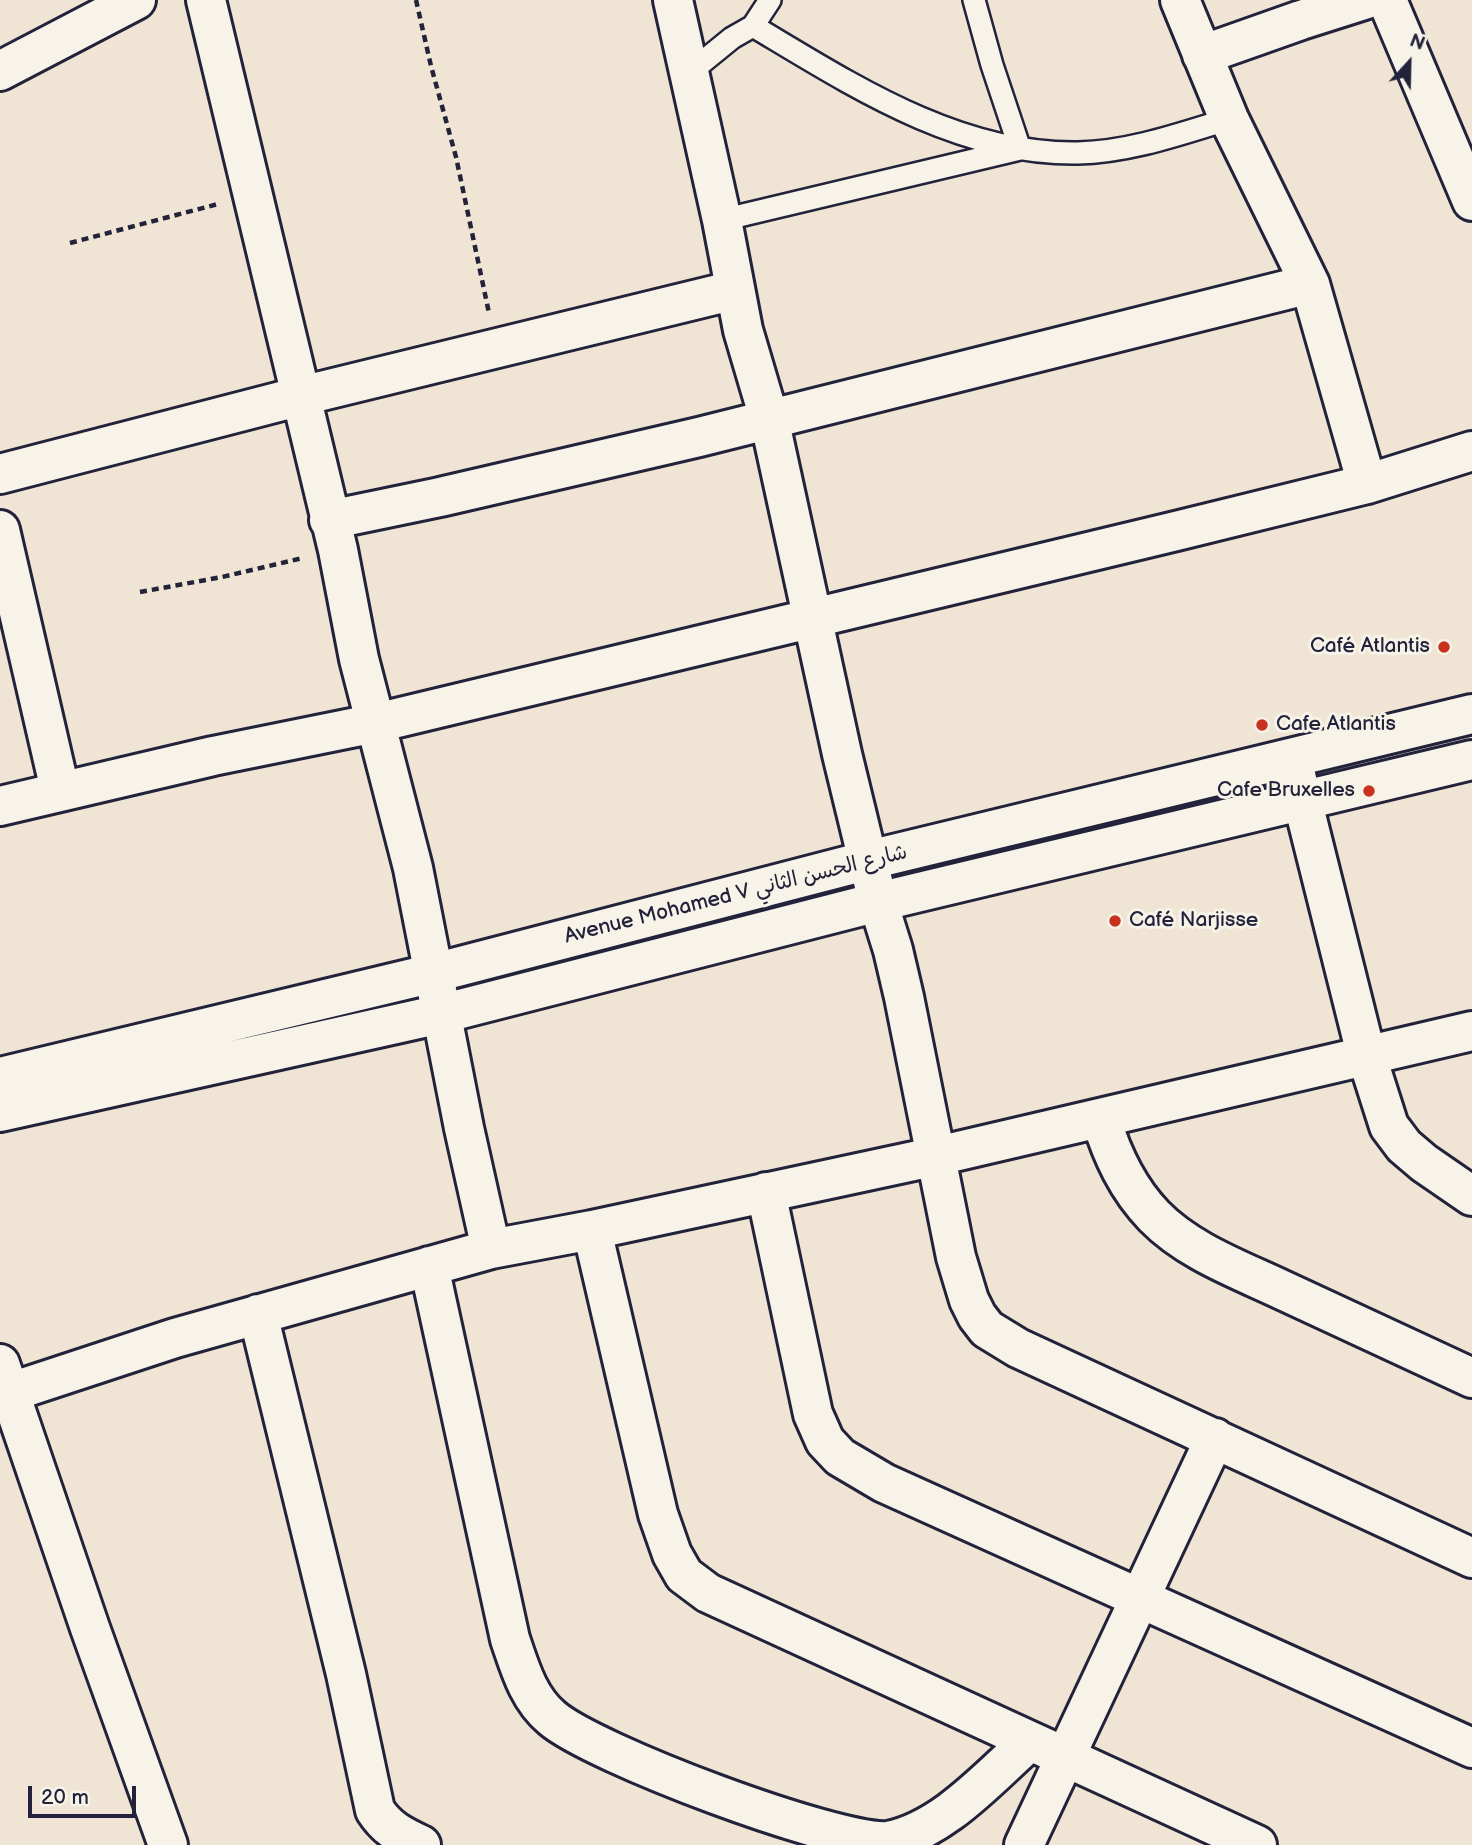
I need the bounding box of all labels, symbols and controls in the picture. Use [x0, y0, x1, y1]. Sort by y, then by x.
north arrow [1374, 28, 1444, 98]
text: N [1406, 30, 1428, 56]
place label: Café Atlantis [1310, 634, 1430, 660]
marker: Café Atlantis [1436, 639, 1452, 655]
place label: Cafe Atlantis [1276, 712, 1396, 738]
marker: Cafe Atlantis [1254, 717, 1270, 733]
place label: Cafe Bruxelles [1217, 778, 1355, 804]
marker: Cafe Bruxelles [1361, 783, 1377, 799]
street label: Avenue Mohamed V شارع الحسن الثاني [562, 840, 910, 950]
place label: Café Narjisse [1129, 908, 1258, 934]
marker: Café Narjisse [1107, 913, 1123, 929]
scale bar [32, 1772, 140, 1816]
text: 20 m [41, 1785, 89, 1810]

